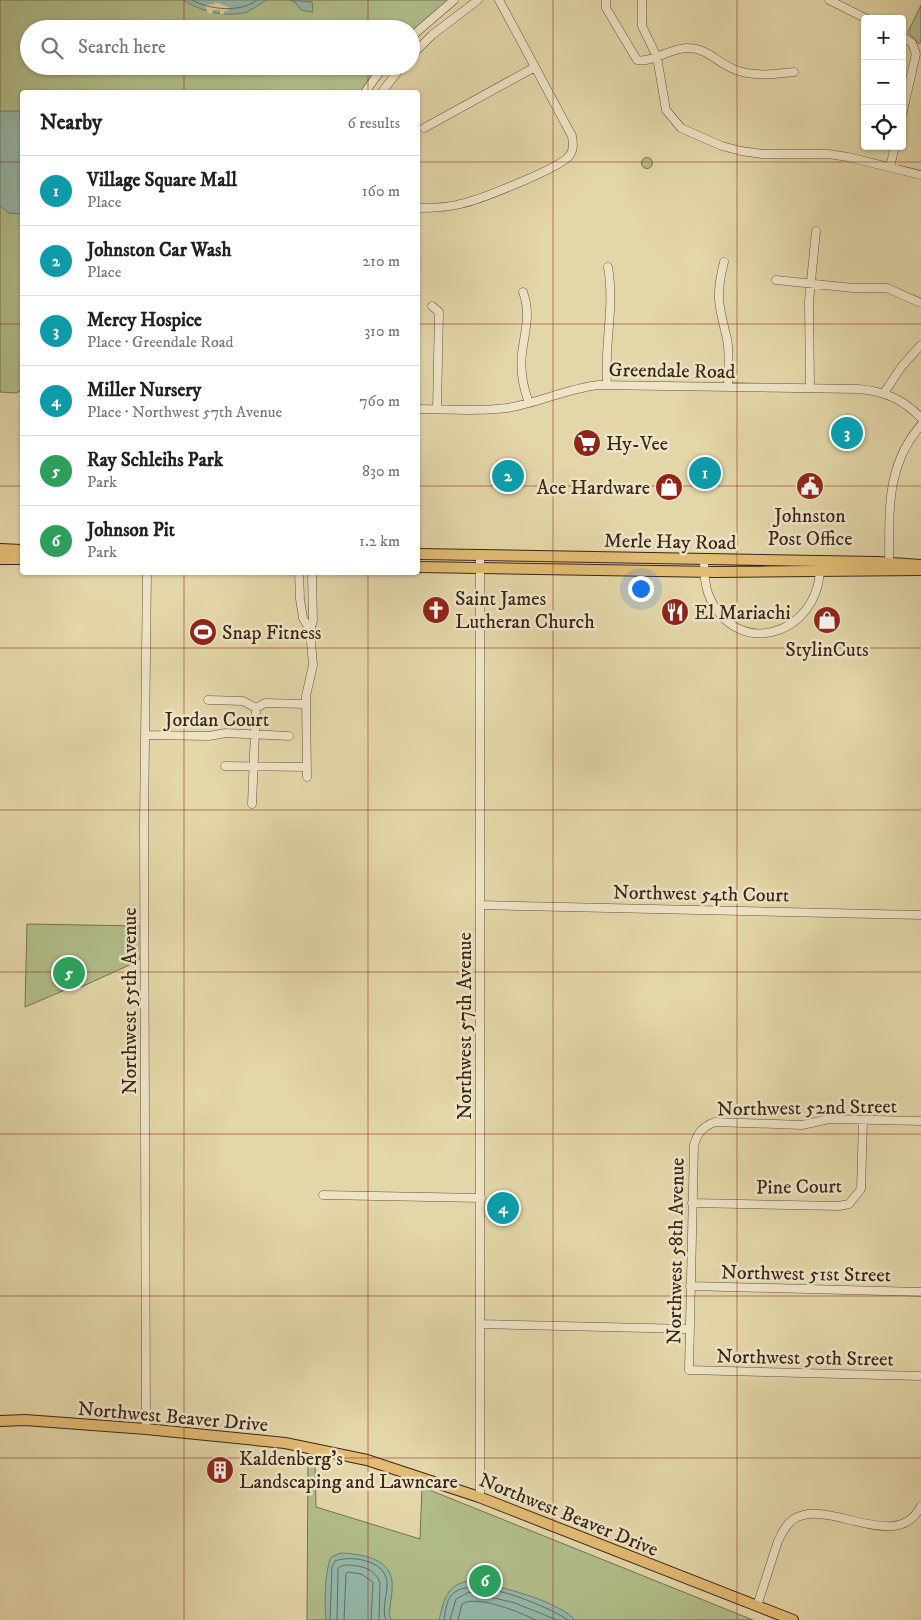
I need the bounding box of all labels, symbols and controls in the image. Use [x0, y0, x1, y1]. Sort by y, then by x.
map controls [861, 15, 906, 150]
button: + [861, 15, 906, 60]
search box [20, 20, 420, 75]
icon: search [38, 34, 66, 62]
text: Search here [78, 36, 166, 59]
button: − [861, 60, 906, 105]
button: locate [861, 105, 906, 150]
text: Nearby [40, 110, 102, 136]
text: 6 results [347, 113, 400, 133]
text: Village Square Mall [87, 169, 237, 192]
text: 1 [53, 181, 59, 201]
text: 160 m [362, 181, 400, 201]
text: Place [87, 192, 121, 212]
text: Johnston Car Wash [87, 239, 231, 262]
text: 2 [52, 251, 60, 271]
text: 210 m [362, 251, 400, 271]
text: Place [87, 262, 121, 282]
text: Mercy Hospice [87, 309, 202, 332]
text: 3 [53, 321, 59, 341]
text: 310 m [364, 321, 400, 341]
text: Place · Greendale Road [87, 332, 233, 352]
street label: Greendale Road [608, 358, 736, 385]
text: Miller Nursery [87, 379, 201, 402]
text: 4 [51, 391, 61, 411]
text: 760 m [359, 391, 400, 411]
text: Place · Northwest 57th Avenue [87, 402, 282, 422]
pin: 3 [831, 414, 863, 452]
supermarket icon: Hy-Vee [572, 428, 602, 458]
place label: Hy-Vee [606, 432, 668, 457]
text: Ray Schleihs Park [87, 449, 223, 472]
pin: 1 [689, 454, 721, 492]
pin: 2 [492, 457, 524, 495]
text: 5 [52, 461, 60, 481]
text: 830 m [362, 461, 400, 481]
public building icon: Johnston Post Office [795, 471, 825, 501]
text: Park [87, 472, 117, 492]
shop icon: Ace Hardware [654, 472, 684, 502]
place label: Ace Hardware [537, 476, 650, 501]
place label: Johnston Post Office [768, 504, 853, 552]
text: Johnson Pit [87, 519, 175, 542]
street label: Merle Hay Road [604, 529, 736, 556]
text: 6 [52, 531, 60, 551]
text: 1.2 km [359, 531, 400, 551]
text: Park [87, 542, 117, 562]
your location [628, 576, 654, 602]
place label: Saint James Lutheran Church [455, 587, 595, 635]
church icon: Saint James Lutheran Church [421, 595, 451, 625]
restaurant icon: El Mariachi [660, 597, 690, 627]
place label: El Mariachi [694, 601, 791, 626]
shop icon: StylinCuts [812, 605, 842, 635]
sports icon: Snap Fitness [188, 617, 218, 647]
place label: Snap Fitness [222, 621, 322, 646]
place label: StylinCuts [785, 638, 869, 663]
street label: Jordan Court [163, 708, 269, 733]
street label: Northwest 54th Court [613, 880, 789, 909]
street label: Northwest 55th Avenue [118, 907, 143, 1095]
street label: Northwest 57th Avenue [453, 932, 478, 1120]
pin: 5 [53, 954, 85, 992]
street label: Northwest 52nd Street [717, 1094, 897, 1123]
street label: Northwest 58th Avenue [662, 1157, 691, 1345]
street label: Pine Court [756, 1174, 842, 1201]
pin: 4 [487, 1189, 519, 1227]
street label: Northwest 51st Street [721, 1261, 891, 1288]
street label: Northwest 50th Street [716, 1344, 894, 1373]
street label: Northwest Beaver Drive [77, 1397, 269, 1438]
place label: Kaldenberg's Landscaping and Lawncare [239, 1447, 458, 1495]
building icon: Kaldenberg's Landscaping and Lawncare [205, 1455, 235, 1485]
street label: Northwest Beaver Drive [475, 1468, 662, 1563]
pin: 6 [469, 1562, 501, 1600]

